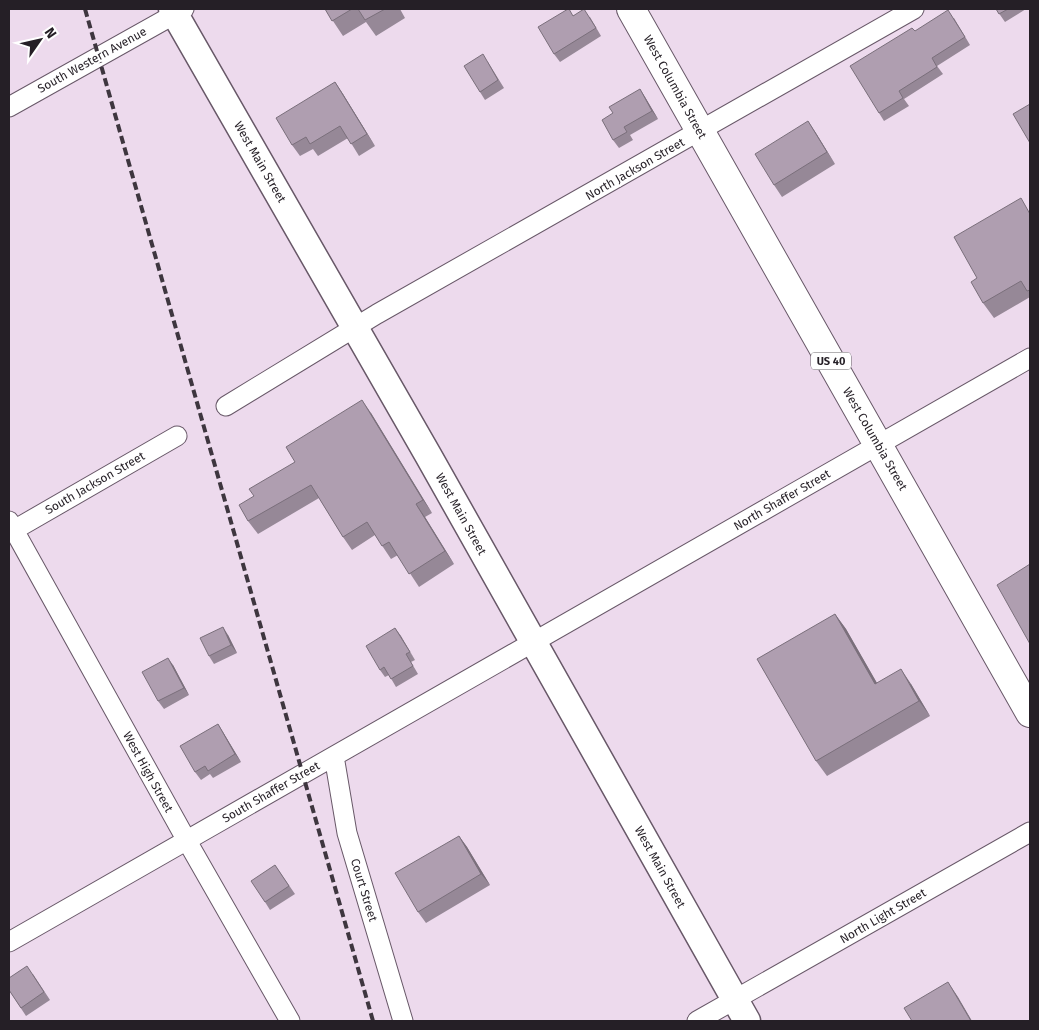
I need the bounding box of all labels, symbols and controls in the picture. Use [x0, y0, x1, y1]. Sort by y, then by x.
north arrow [15, 15, 65, 65]
street label: South Western Avenue [35, 24, 149, 96]
text: N [41, 24, 60, 42]
street label: West Columbia Street [641, 33, 710, 142]
street label: West Main Street [231, 119, 289, 206]
street label: North Jackson Street [583, 135, 687, 203]
road number: US 40 [811, 352, 851, 370]
street label: West Columbia Street [840, 385, 911, 494]
street label: South Jackson Street [43, 448, 148, 517]
street label: North Shaffer Street [731, 466, 833, 533]
street label: West Main Street [433, 471, 490, 558]
street label: West High Street [120, 729, 176, 815]
street label: South Shaffer Street [220, 758, 323, 826]
street label: West Main Street [632, 824, 689, 911]
street label: Court Street [348, 857, 380, 924]
street label: North Light Street [837, 885, 929, 946]

